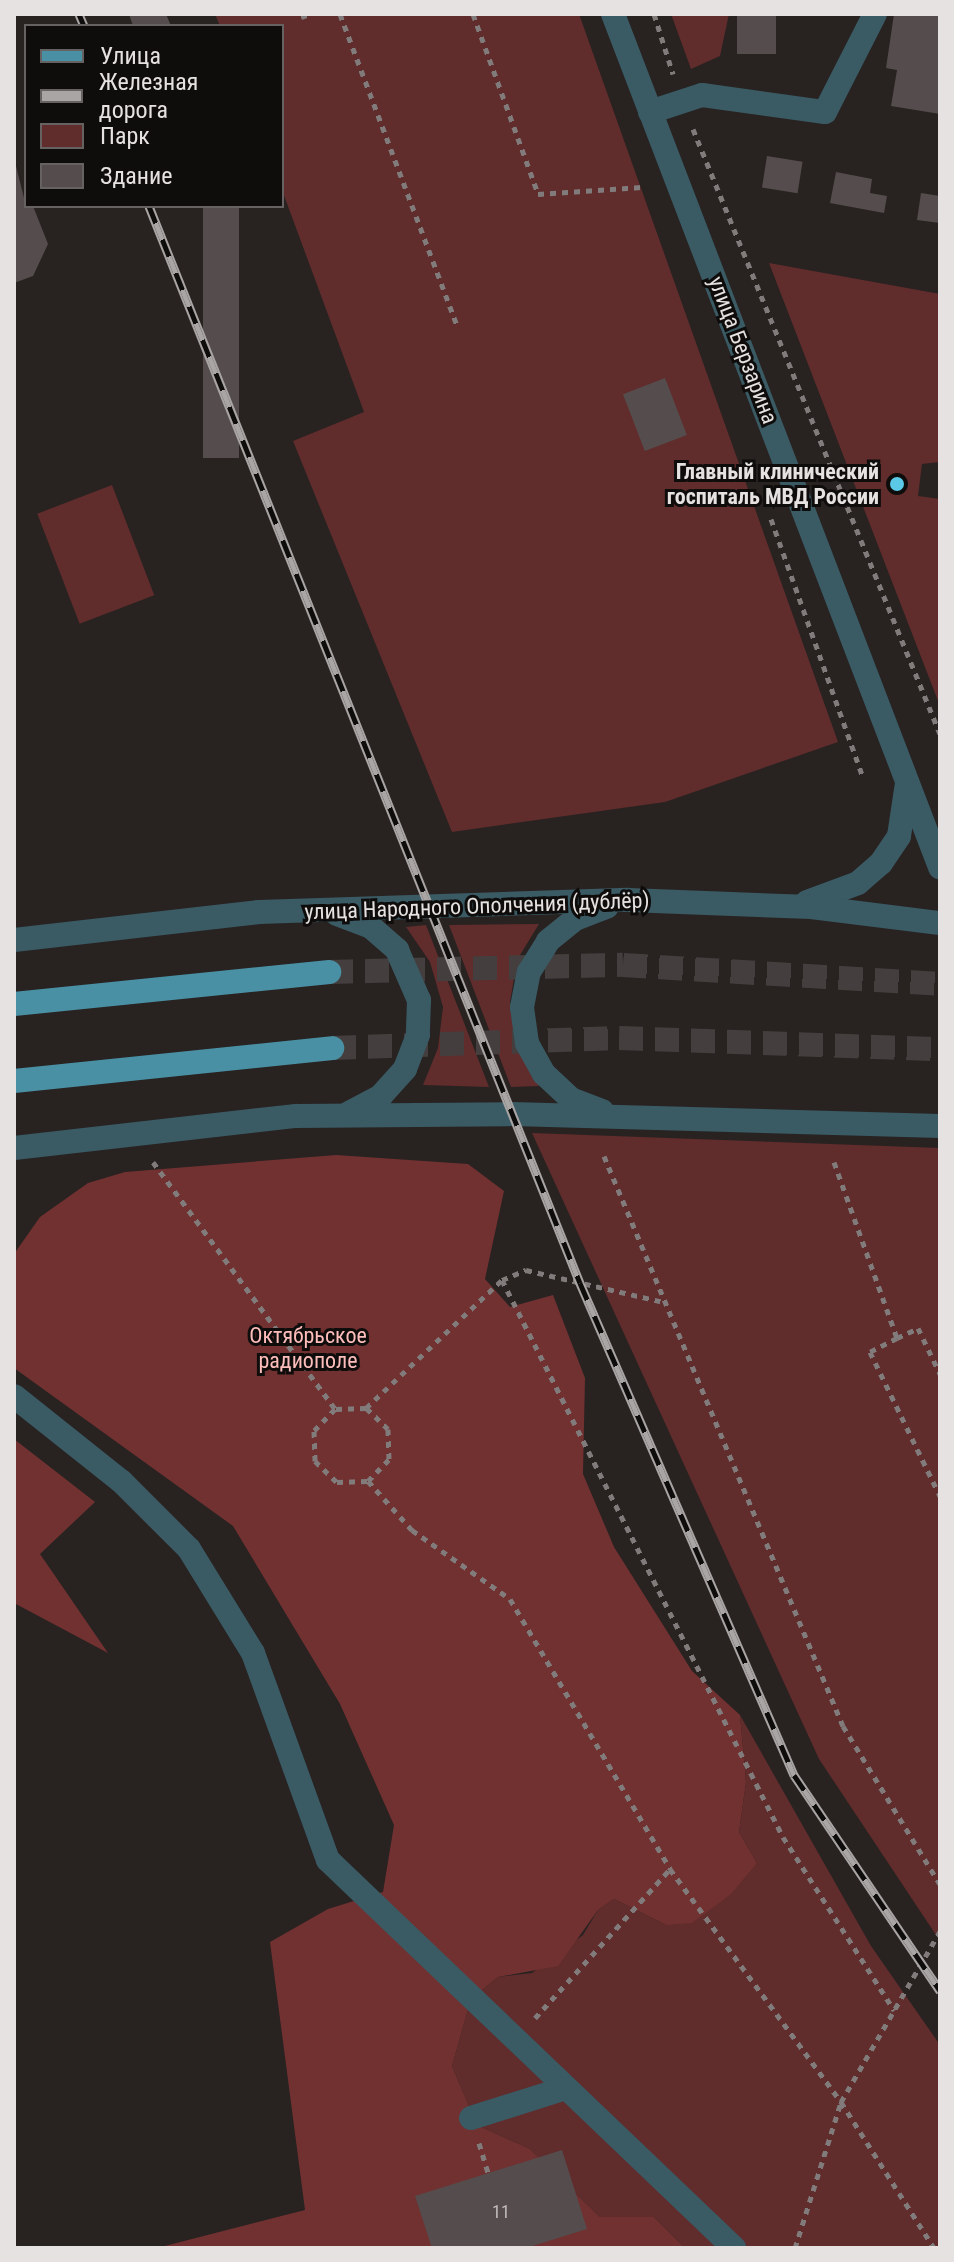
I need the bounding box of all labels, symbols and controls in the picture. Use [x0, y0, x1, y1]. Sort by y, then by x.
legend [24, 24, 284, 208]
text: Улица [100, 42, 161, 70]
text: Железная дорога [99, 68, 198, 124]
text: Парк [100, 122, 150, 150]
text: Здание [100, 162, 172, 190]
street label: улица Берзарина [703, 273, 783, 427]
place label: Главный клинический госпиталь МВД России [667, 458, 879, 510]
marker: Главный клинический госпиталь МВД России [886, 473, 908, 495]
street label: улица Народного Ополчения (дублёр) [304, 887, 650, 925]
park label: Октябрьское радиополе [249, 1322, 367, 1374]
house number: 11 [492, 2201, 510, 2223]

